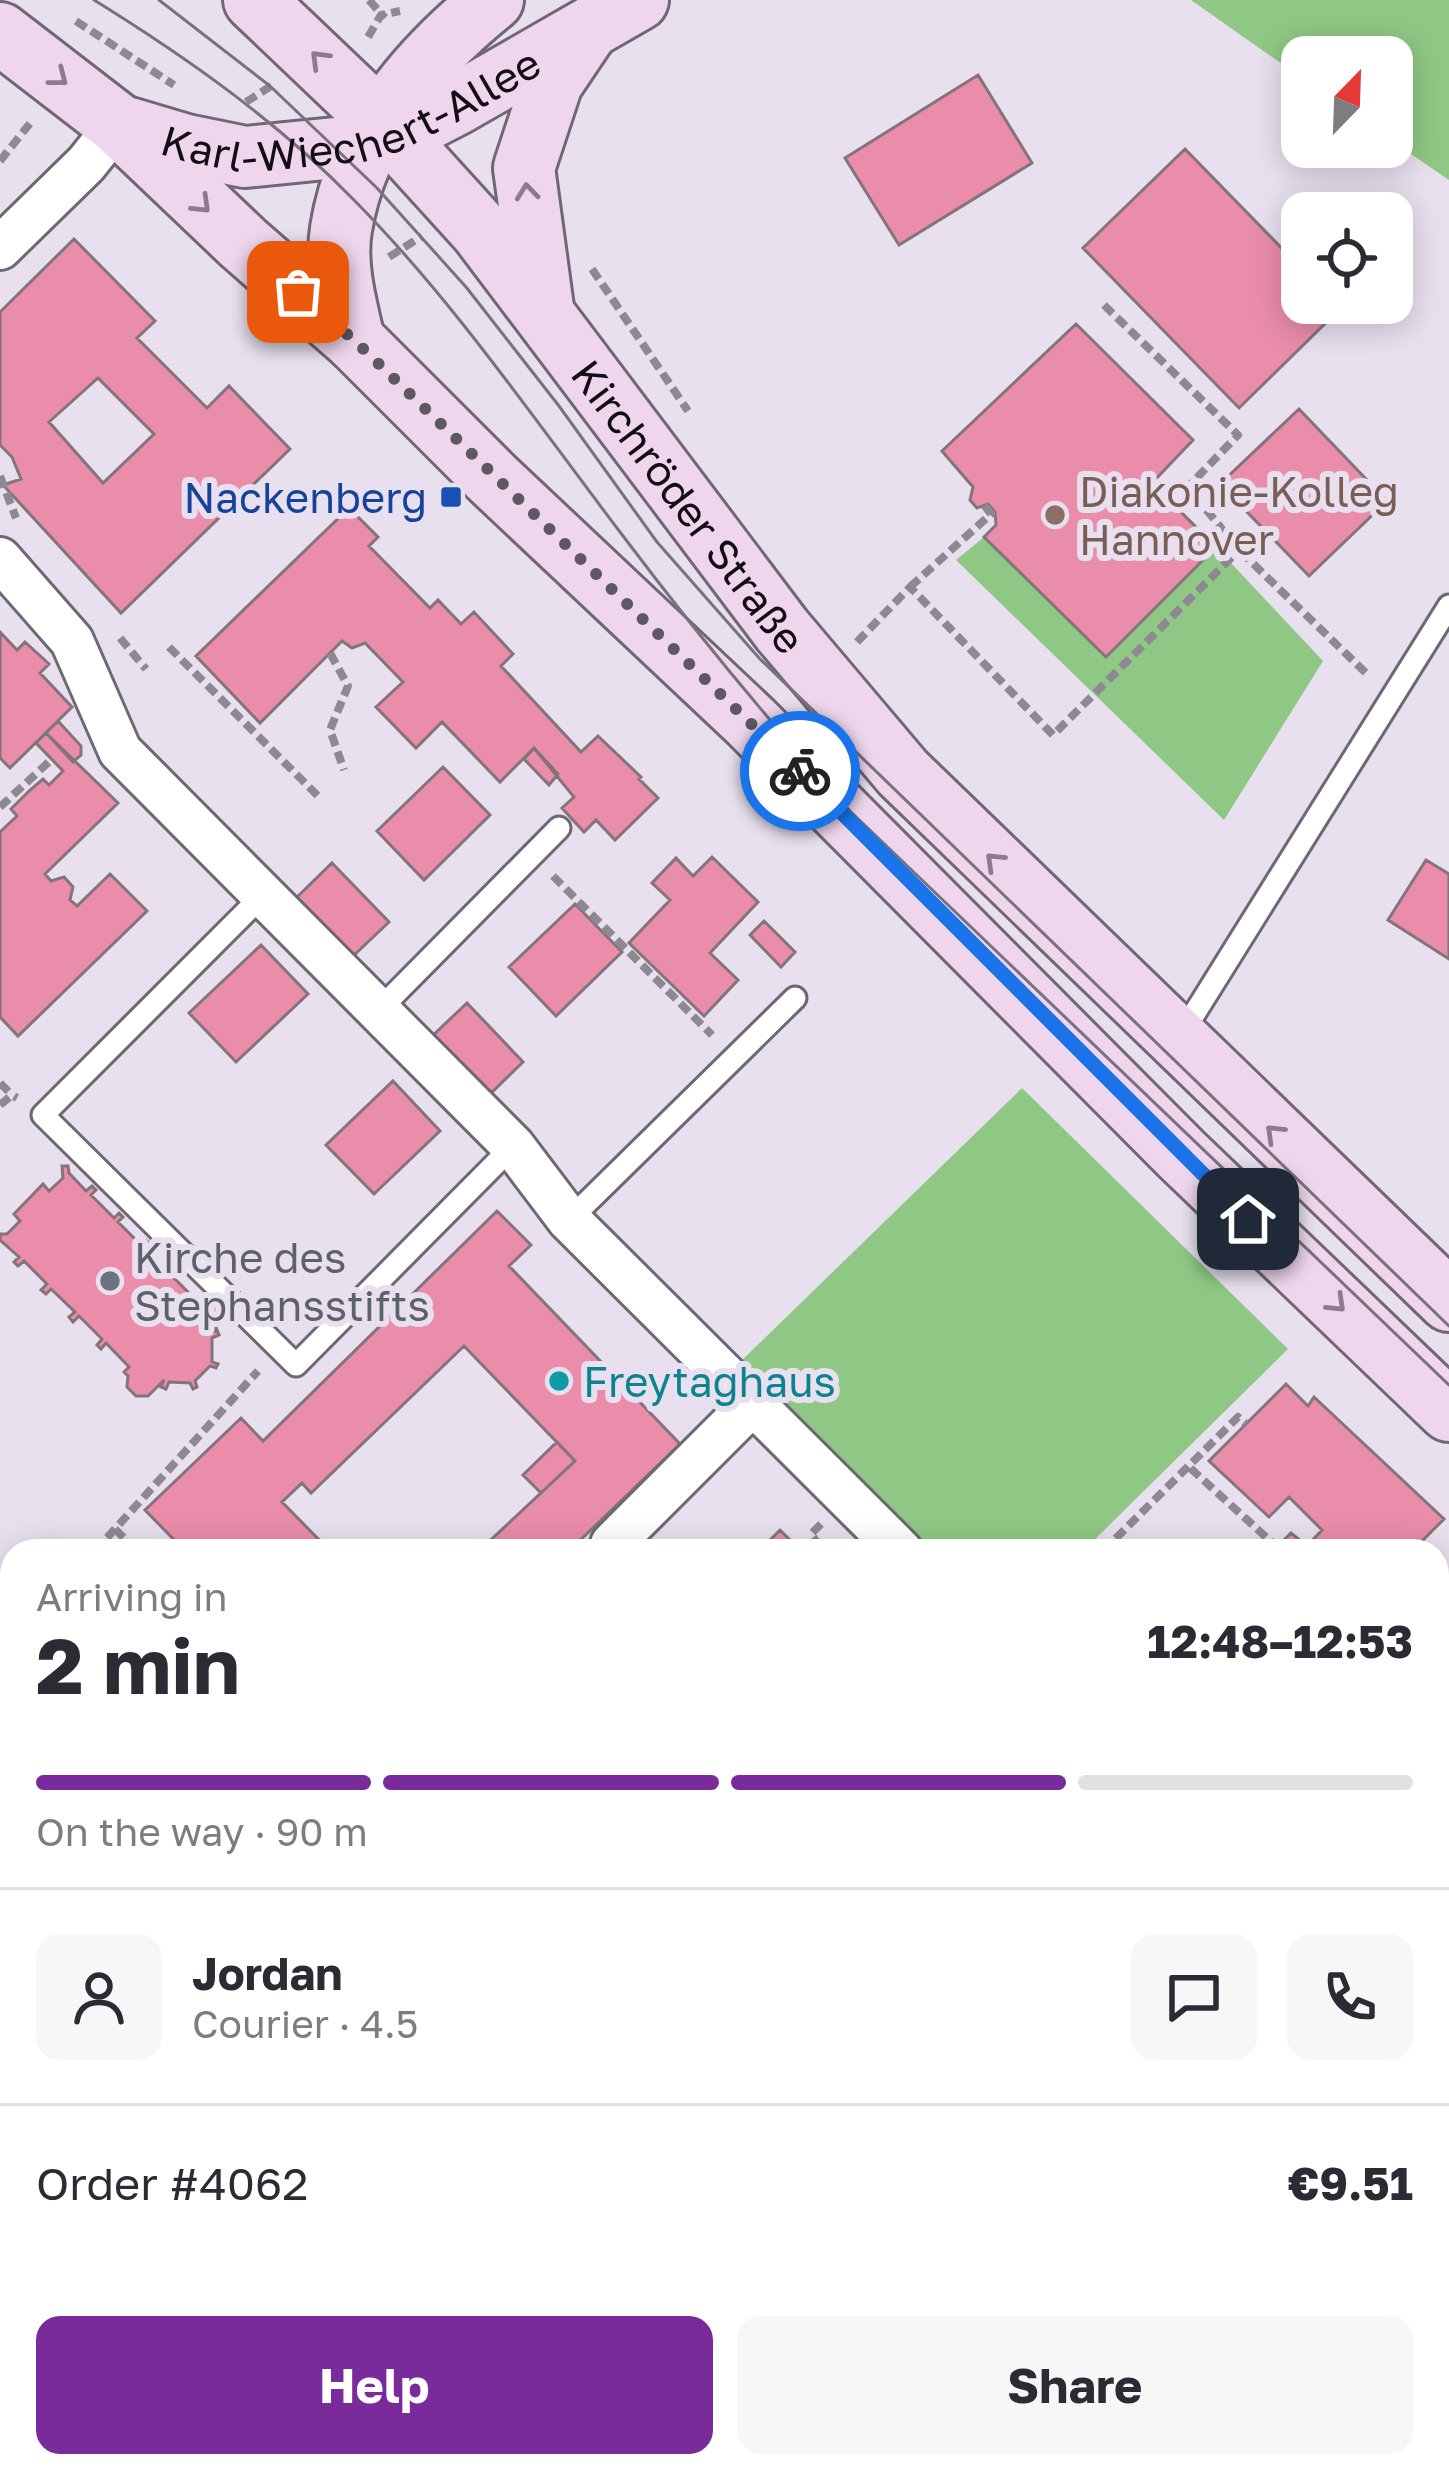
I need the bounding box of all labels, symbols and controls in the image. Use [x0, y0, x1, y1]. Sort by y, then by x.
north arrow [1281, 36, 1413, 168]
map controls [1281, 36, 1413, 324]
street label: Karl-Wiechert-Allee [156, 37, 549, 182]
one-way arrow [311, 51, 333, 73]
one-way arrow [46, 64, 68, 85]
one-way arrow [514, 182, 540, 202]
one-way arrow [188, 190, 210, 212]
button: locate [1281, 192, 1413, 324]
pin [247, 241, 349, 343]
icon: bag [265, 259, 331, 325]
street label: Kirchröder Straße [562, 350, 816, 663]
place label: Diakonie-Kolleg Hannover [1079, 466, 1399, 564]
place label: Nackenberg [183, 472, 427, 522]
marker: Nackenberg [438, 484, 464, 510]
marker: Diakonie-Kolleg Hannover [1042, 502, 1068, 528]
courier [740, 711, 860, 831]
icon: bike [767, 738, 833, 804]
one-way arrow [986, 854, 1008, 876]
one-way arrow [1266, 1125, 1288, 1147]
pin [1197, 1168, 1299, 1270]
icon: home [1215, 1186, 1281, 1252]
place label: Kirche des Stephansstifts [134, 1232, 430, 1330]
marker: Kirche des Stephansstifts [97, 1268, 123, 1294]
one-way arrow [1323, 1290, 1345, 1312]
place label: Freytaghaus [583, 1356, 836, 1406]
marker: Freytaghaus [546, 1368, 572, 1394]
text: Arriving in [36, 1573, 227, 1620]
text: 12:48–12:53 [1147, 1614, 1413, 1668]
text: 2 min [36, 1618, 240, 1711]
text: On the way · 90 m [36, 1808, 368, 1855]
button: person [36, 1934, 162, 2060]
button: chat [1131, 1934, 1257, 2060]
button: phone [1287, 1934, 1413, 2060]
text: Jordan [192, 1946, 343, 2000]
text: Courier · 4.5 [192, 2000, 418, 2047]
text: Order #4062 [36, 2156, 308, 2210]
text: €9.51 [1288, 2156, 1413, 2210]
button: Help [36, 2316, 713, 2454]
button: Share [737, 2316, 1413, 2454]

